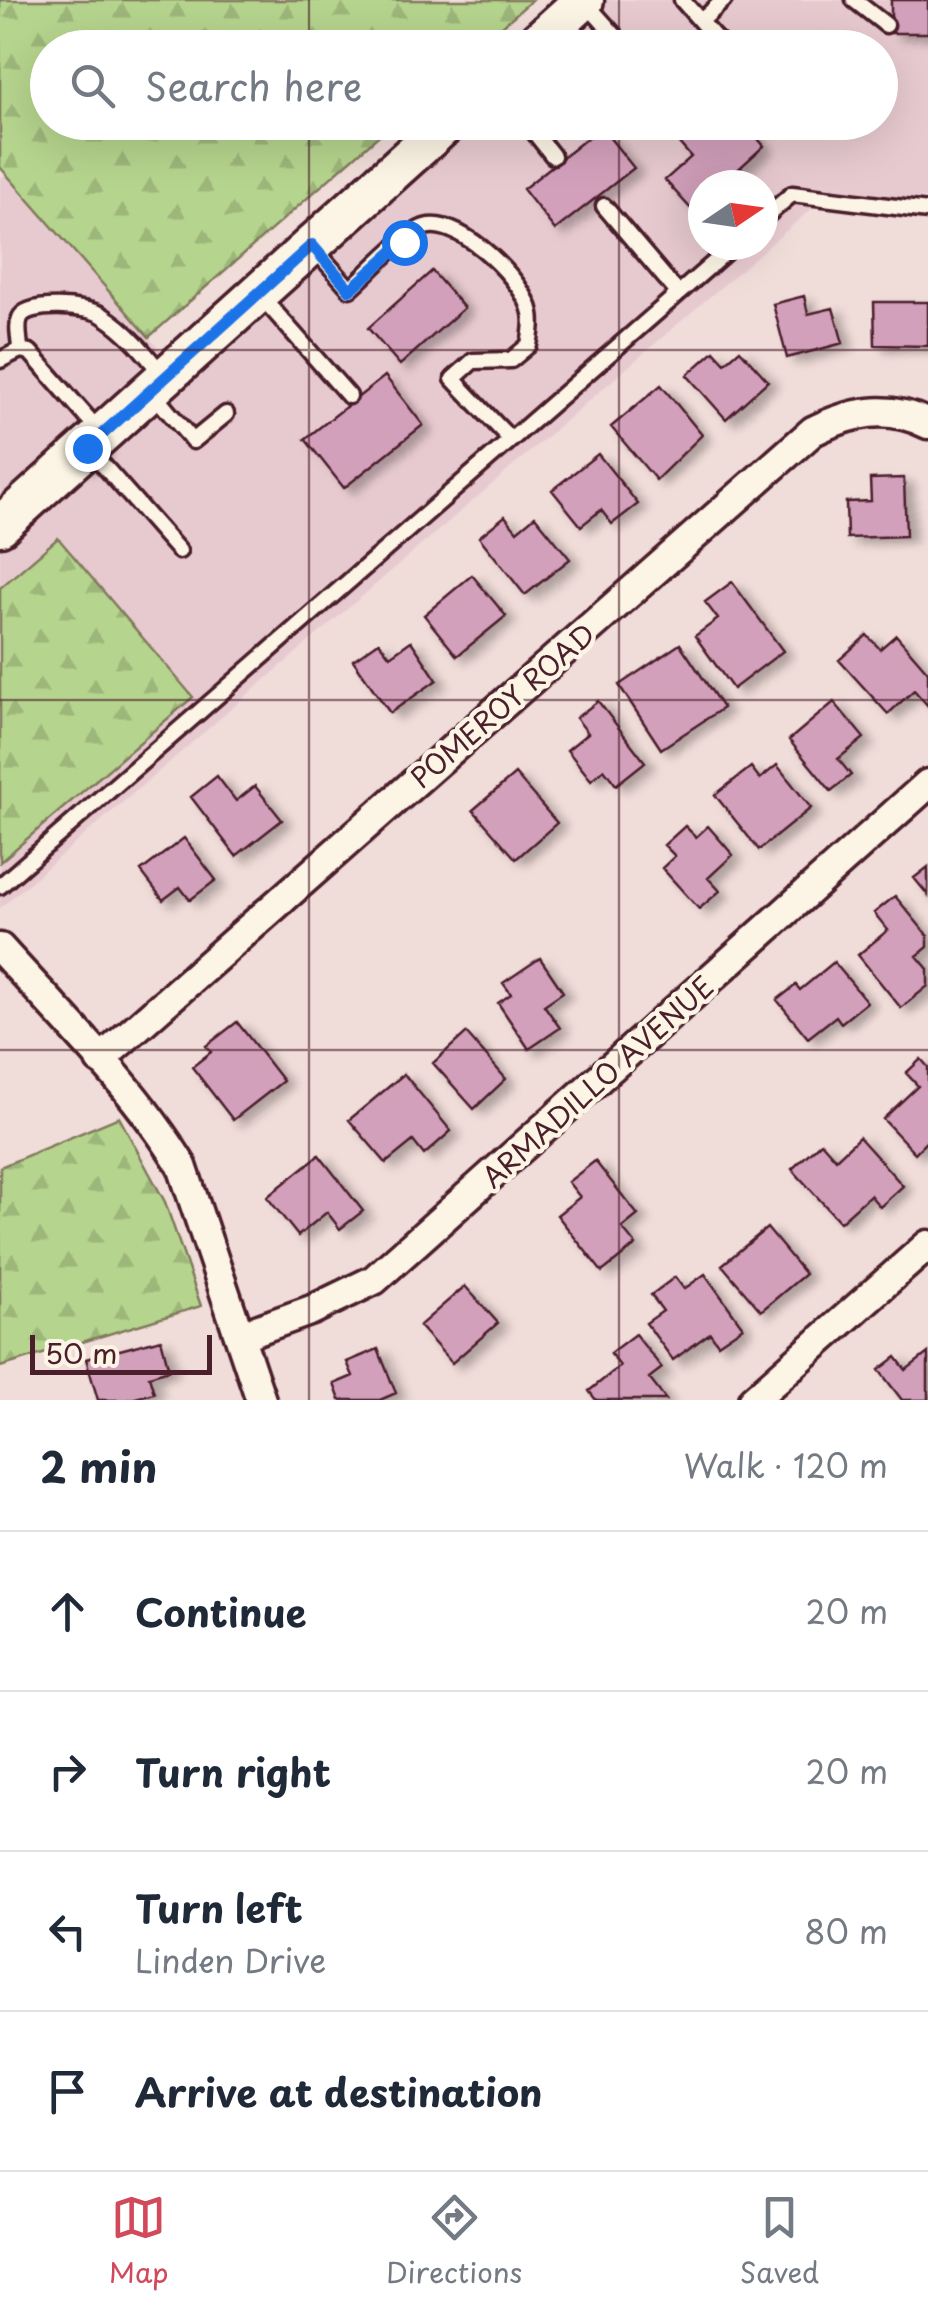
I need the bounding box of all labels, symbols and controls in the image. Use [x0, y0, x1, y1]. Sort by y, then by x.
search box [30, 30, 898, 140]
text: Search here [145, 57, 362, 114]
icon: search [65, 58, 120, 113]
north arrow [688, 170, 778, 260]
route start [382, 220, 428, 266]
route end [65, 426, 111, 472]
street label: POMEROY ROAD [400, 612, 604, 798]
street label: ARMADILLO AVENUE [471, 965, 723, 1197]
scale bar [30, 1330, 212, 1374]
text: 50 m [45, 1331, 118, 1374]
text: 2 min [40, 1434, 157, 1497]
text: Walk · 120 m [684, 1441, 888, 1489]
text: Continue [135, 1583, 306, 1640]
icon: ahead [40, 1584, 95, 1639]
text: 20 m [806, 1587, 888, 1635]
text: Turn right [135, 1743, 331, 1800]
icon: right [40, 1744, 95, 1799]
text: 20 m [806, 1747, 888, 1795]
text: Turn left [135, 1879, 303, 1936]
icon: left [40, 1904, 95, 1959]
text: 80 m [804, 1907, 888, 1955]
text: Linden Drive [135, 1936, 326, 1984]
text: Arrive at destination [135, 2063, 543, 2120]
icon: arrive [40, 2064, 95, 2119]
tab: Map [109, 2190, 169, 2293]
tab: Directions [386, 2190, 522, 2293]
tab: Saved [740, 2190, 819, 2293]

